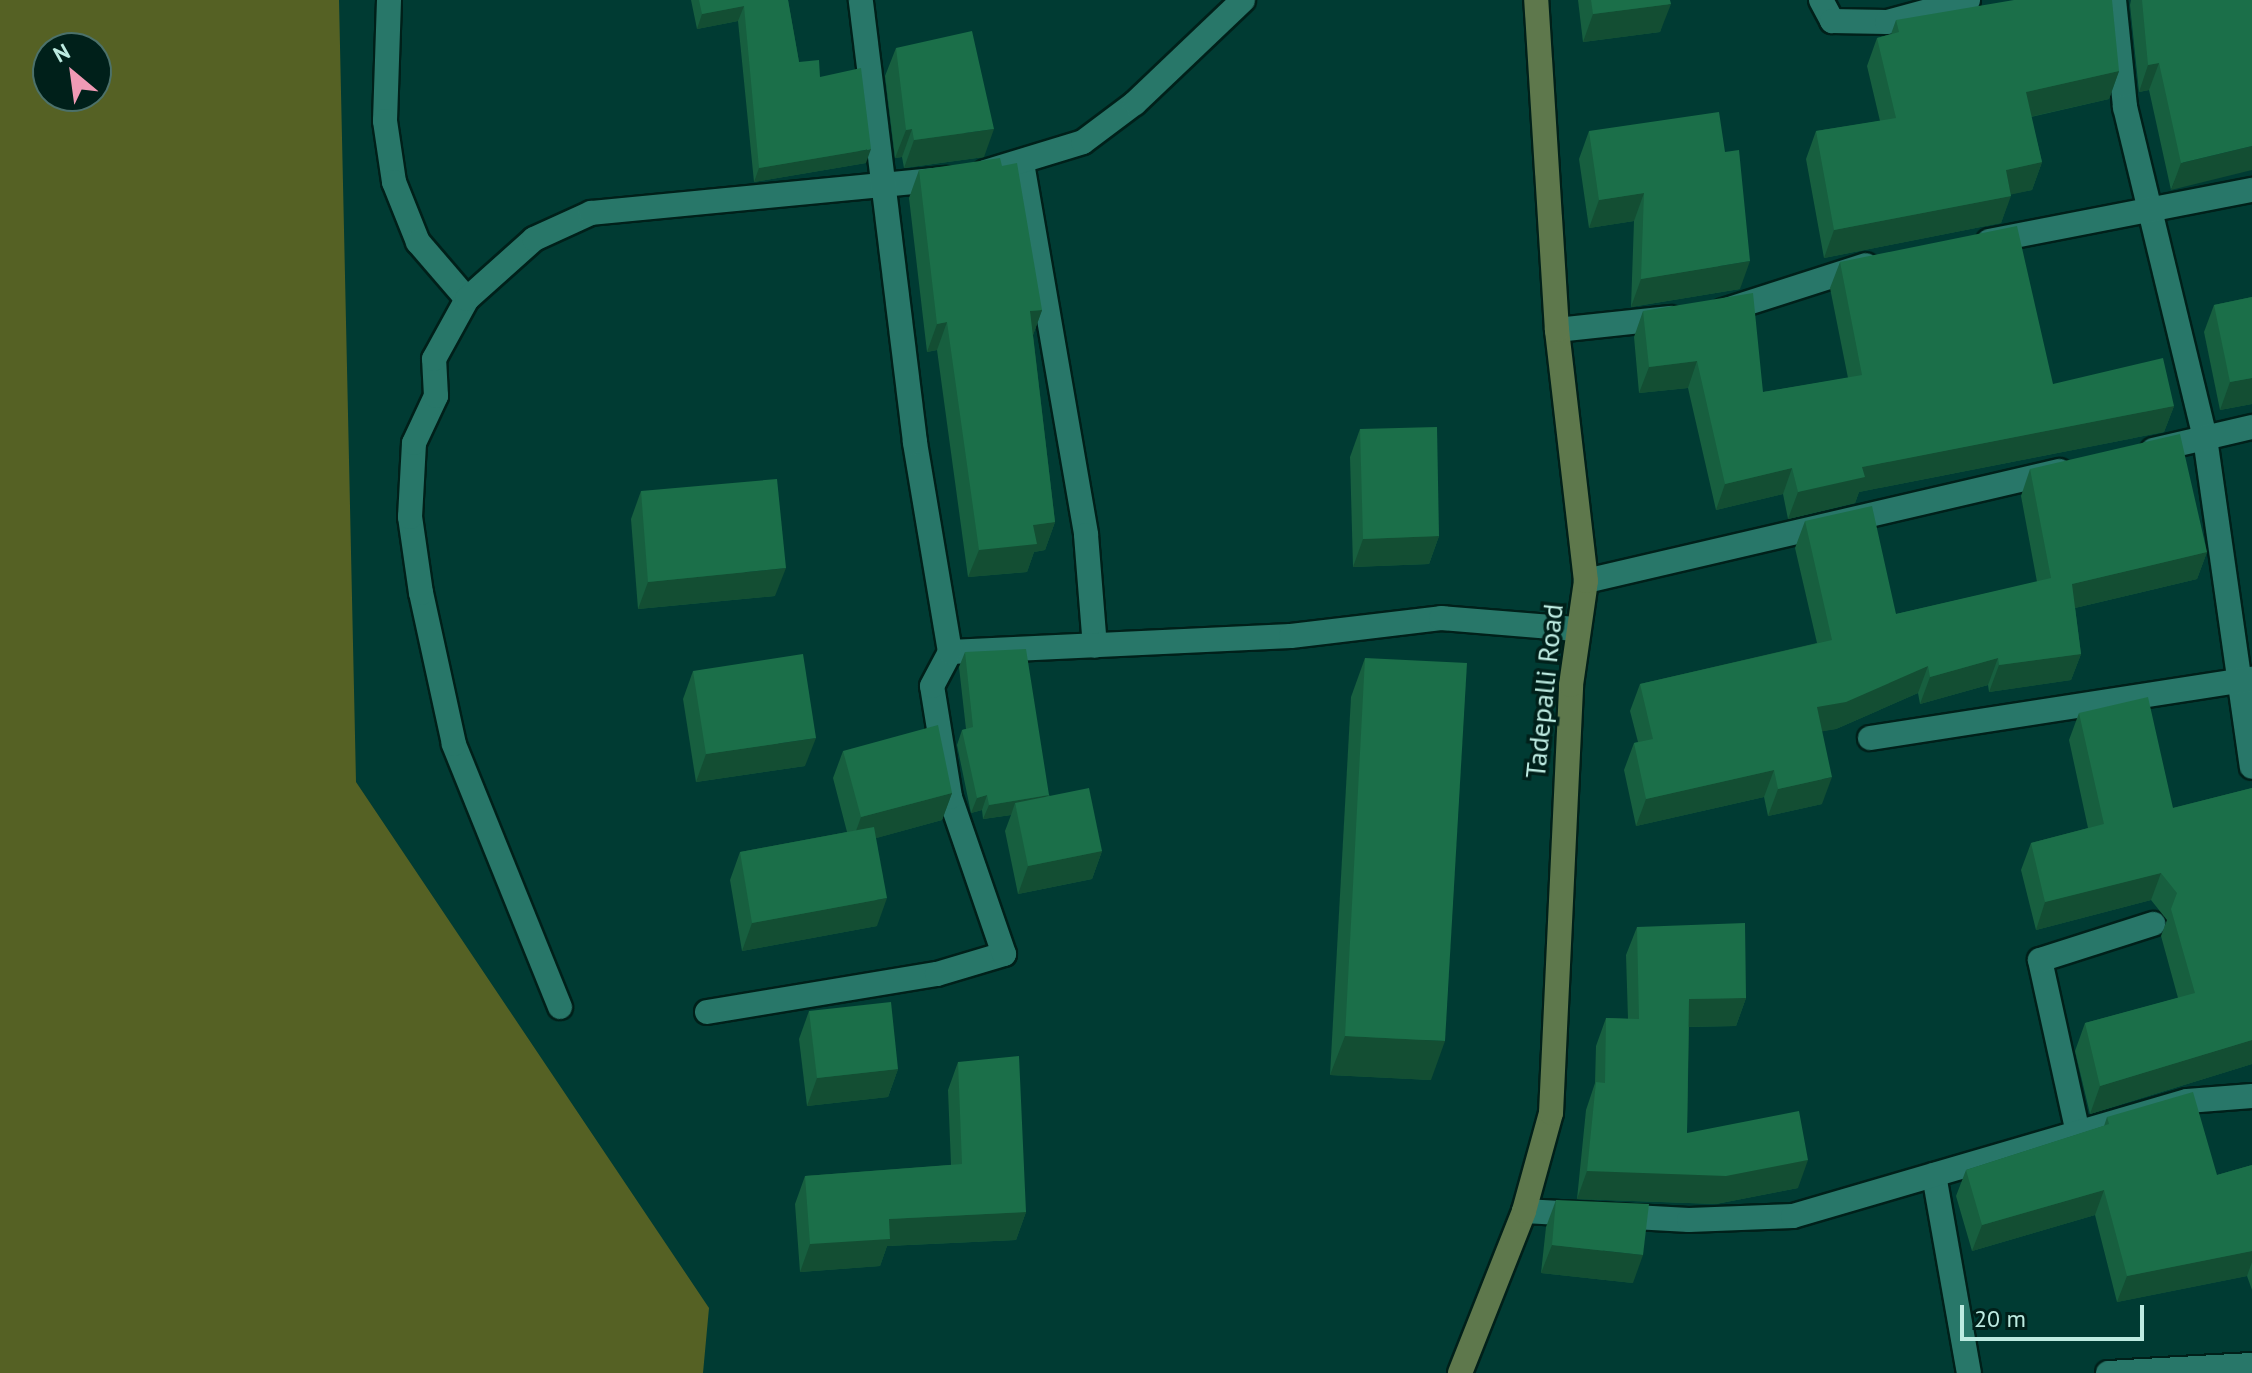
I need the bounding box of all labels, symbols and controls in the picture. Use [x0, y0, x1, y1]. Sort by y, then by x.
north arrow [32, 32, 112, 112]
text: N [48, 37, 74, 69]
street label: Tadepalli Road [1518, 602, 1570, 780]
scale bar [1964, 1289, 2148, 1339]
text: 20 m [1974, 1303, 2026, 1334]

